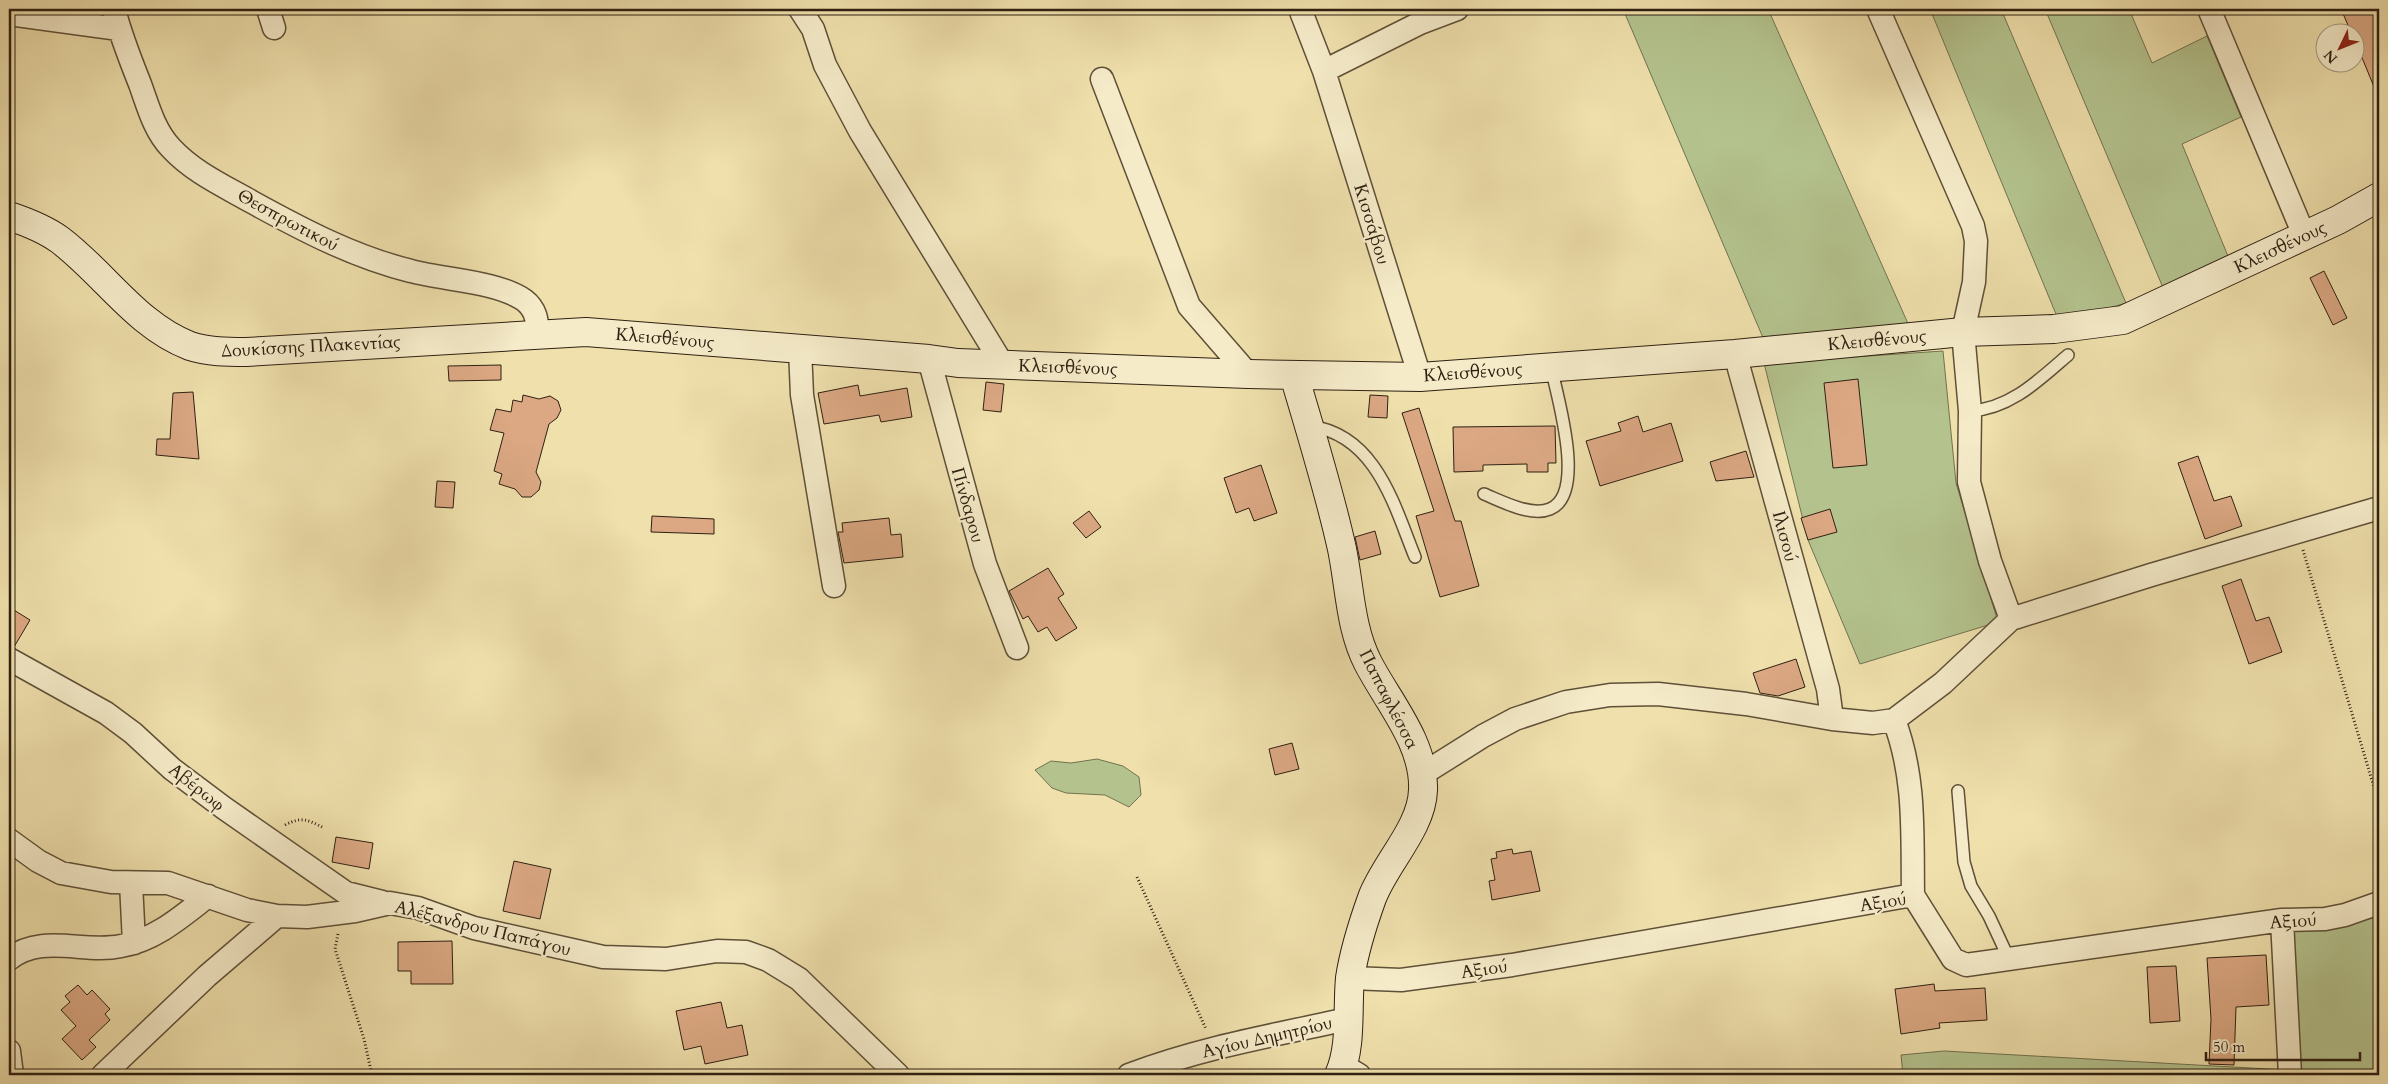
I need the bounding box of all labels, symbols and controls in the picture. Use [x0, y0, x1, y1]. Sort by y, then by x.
north arrow [2316, 22, 2366, 72]
text: N [2320, 46, 2342, 67]
street label: Κισσάβου [1347, 181, 1396, 268]
street label: Θεσπρωτικού [233, 183, 343, 258]
street label: Κλεισθένους [2230, 215, 2331, 280]
street label: Κλεισθένους [614, 322, 716, 355]
street label: Κλεισθένους [1826, 324, 1928, 357]
street label: Δουκίσσης Πλακεντίας [221, 329, 402, 364]
street label: Κλεισθένους [1018, 353, 1118, 382]
street label: Κλεισθένους [1423, 357, 1524, 388]
street label: Πίνδαρου [945, 465, 990, 546]
street label: Ιλισού [1766, 508, 1803, 564]
street label: Παπαφλέσσα [1353, 645, 1424, 753]
street label: Αβέρωφ [163, 757, 230, 817]
street label: Αξιού [1858, 886, 1908, 919]
street label: Αλέξανδρου Παπάγου [392, 894, 574, 962]
street label: Αξιού [2269, 907, 2317, 936]
street label: Αξιού [1459, 954, 1509, 985]
street label: Αγίου Δημητρίου [1199, 1010, 1335, 1065]
scale bar [2206, 1029, 2359, 1061]
text: 50 m [2213, 1037, 2245, 1057]

